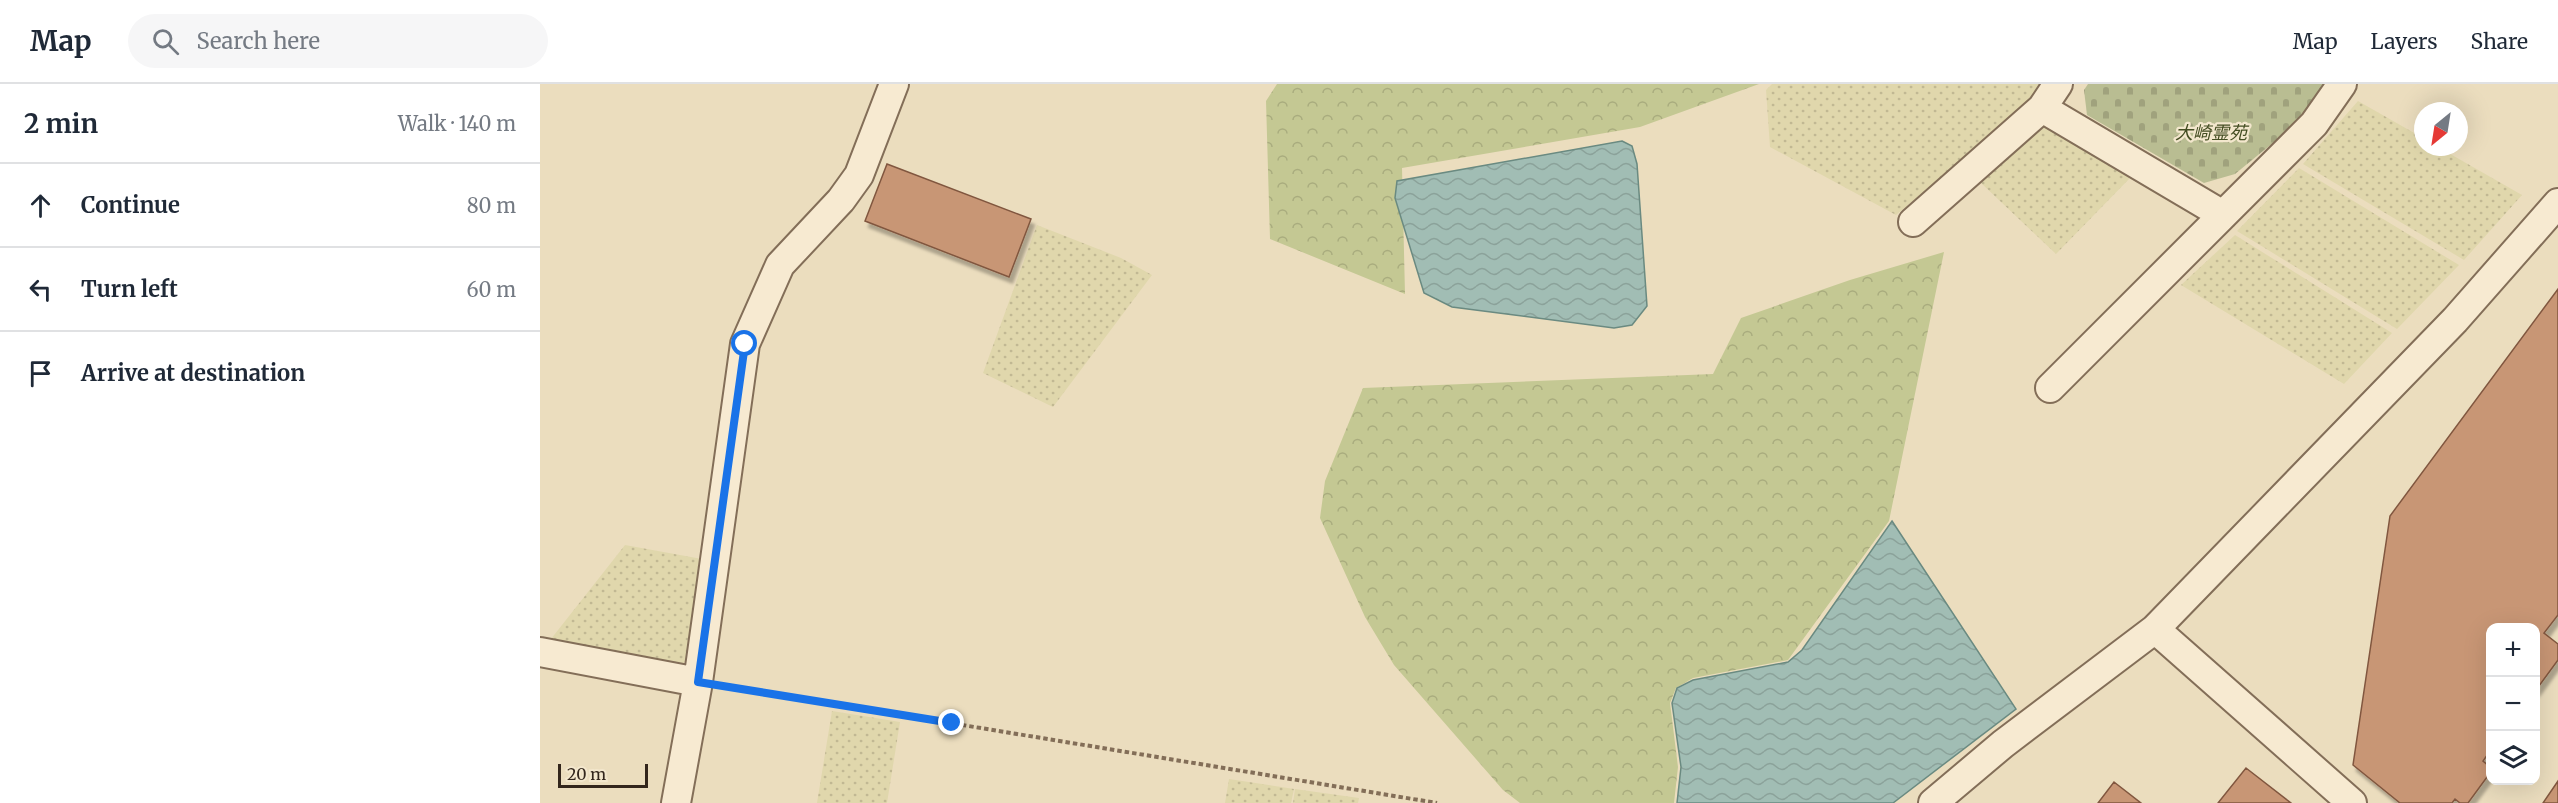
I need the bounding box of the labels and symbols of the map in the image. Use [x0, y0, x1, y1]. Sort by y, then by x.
north arrow [2414, 102, 2468, 156]
park label: 大崎霊苑 [2175, 121, 2250, 144]
route start [731, 330, 757, 356]
route end [938, 709, 964, 735]
scale bar [558, 761, 648, 788]

